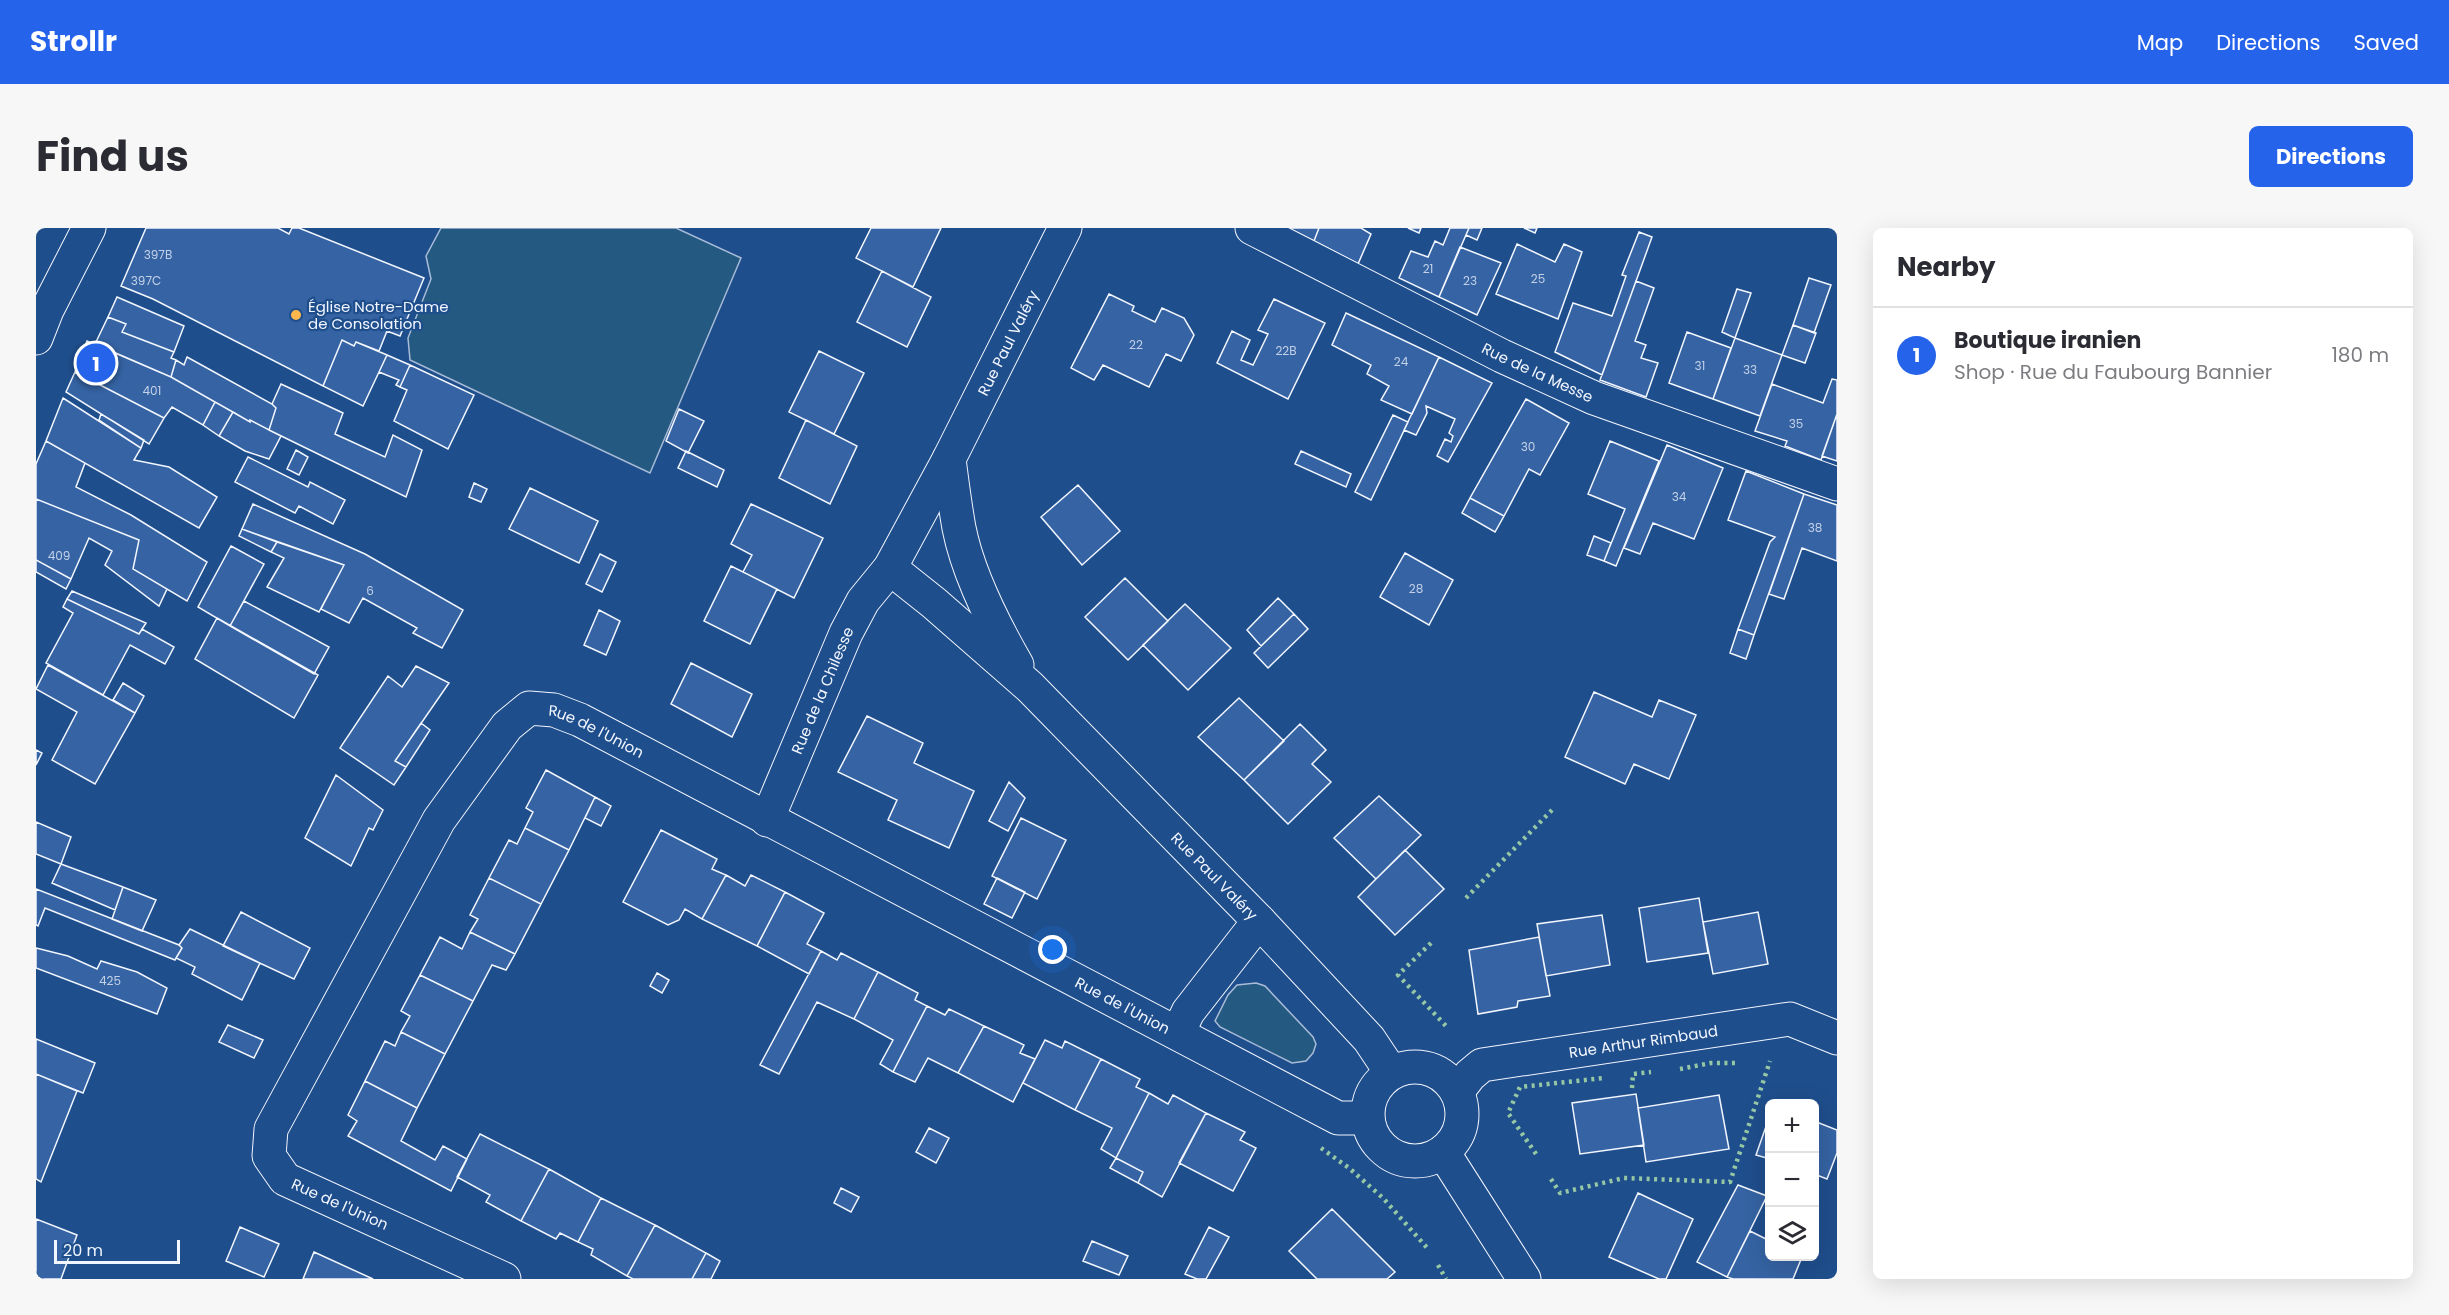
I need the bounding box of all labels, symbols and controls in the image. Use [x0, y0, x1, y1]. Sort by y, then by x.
text: Strollr [30, 22, 117, 61]
text: Map [2137, 28, 2183, 57]
text: Directions [2216, 28, 2320, 57]
text: Saved [2353, 28, 2419, 57]
button: Directions [2249, 126, 2413, 187]
text: Find us [36, 127, 189, 186]
house number: 397B [144, 246, 172, 263]
text: Nearby [1897, 249, 1995, 285]
house number: 21 [1423, 260, 1433, 277]
house number: 25 [1531, 270, 1545, 287]
house number: 397C [131, 272, 161, 289]
house number: 23 [1463, 272, 1477, 289]
street label: Rue Paul Valéry [972, 286, 1043, 399]
place label: Église Notre-Dame de Consolation [308, 296, 449, 334]
marker: Église Notre-Dame de Consolation [289, 308, 303, 322]
text: Boutique iranien [1954, 325, 2141, 356]
house number: 22 [1129, 336, 1143, 353]
street label: Rue de la Messe [1478, 337, 1597, 407]
pin: 1 [76, 340, 116, 386]
text: 1 [1913, 341, 1920, 369]
text: 180 m [2331, 341, 2389, 369]
house number: 22B [1275, 342, 1297, 359]
house number: 24 [1394, 353, 1409, 370]
house number: 31 [1695, 357, 1705, 374]
text: Shop · Rue du Faubourg Bannier [1954, 358, 2272, 386]
house number: 33 [1743, 361, 1757, 378]
house number: 401 [143, 382, 161, 399]
house number: 35 [1789, 415, 1803, 432]
house number: 30 [1521, 438, 1535, 455]
house number: 34 [1672, 488, 1687, 505]
house number: 38 [1808, 519, 1822, 536]
house number: 409 [48, 547, 70, 564]
house number: 28 [1409, 580, 1423, 597]
house number: 6 [366, 582, 374, 599]
street label: Rue de la Chilesse [786, 623, 858, 757]
street label: Rue de l'Union [548, 699, 648, 762]
street label: Rue Paul Valéry [1167, 827, 1263, 925]
your location [1038, 935, 1067, 964]
street label: Rue de l'Union [1072, 971, 1174, 1039]
house number: 425 [99, 972, 121, 989]
street label: Rue Arthur Rimbaud [1567, 1019, 1719, 1062]
map controls [1765, 1099, 1819, 1261]
button: + [1765, 1099, 1819, 1153]
button: − [1765, 1153, 1819, 1207]
street label: Rue de l'Union [288, 1173, 392, 1235]
button: layers [1765, 1207, 1819, 1261]
scale bar [54, 1237, 180, 1264]
text: 20 m [63, 1239, 103, 1262]

